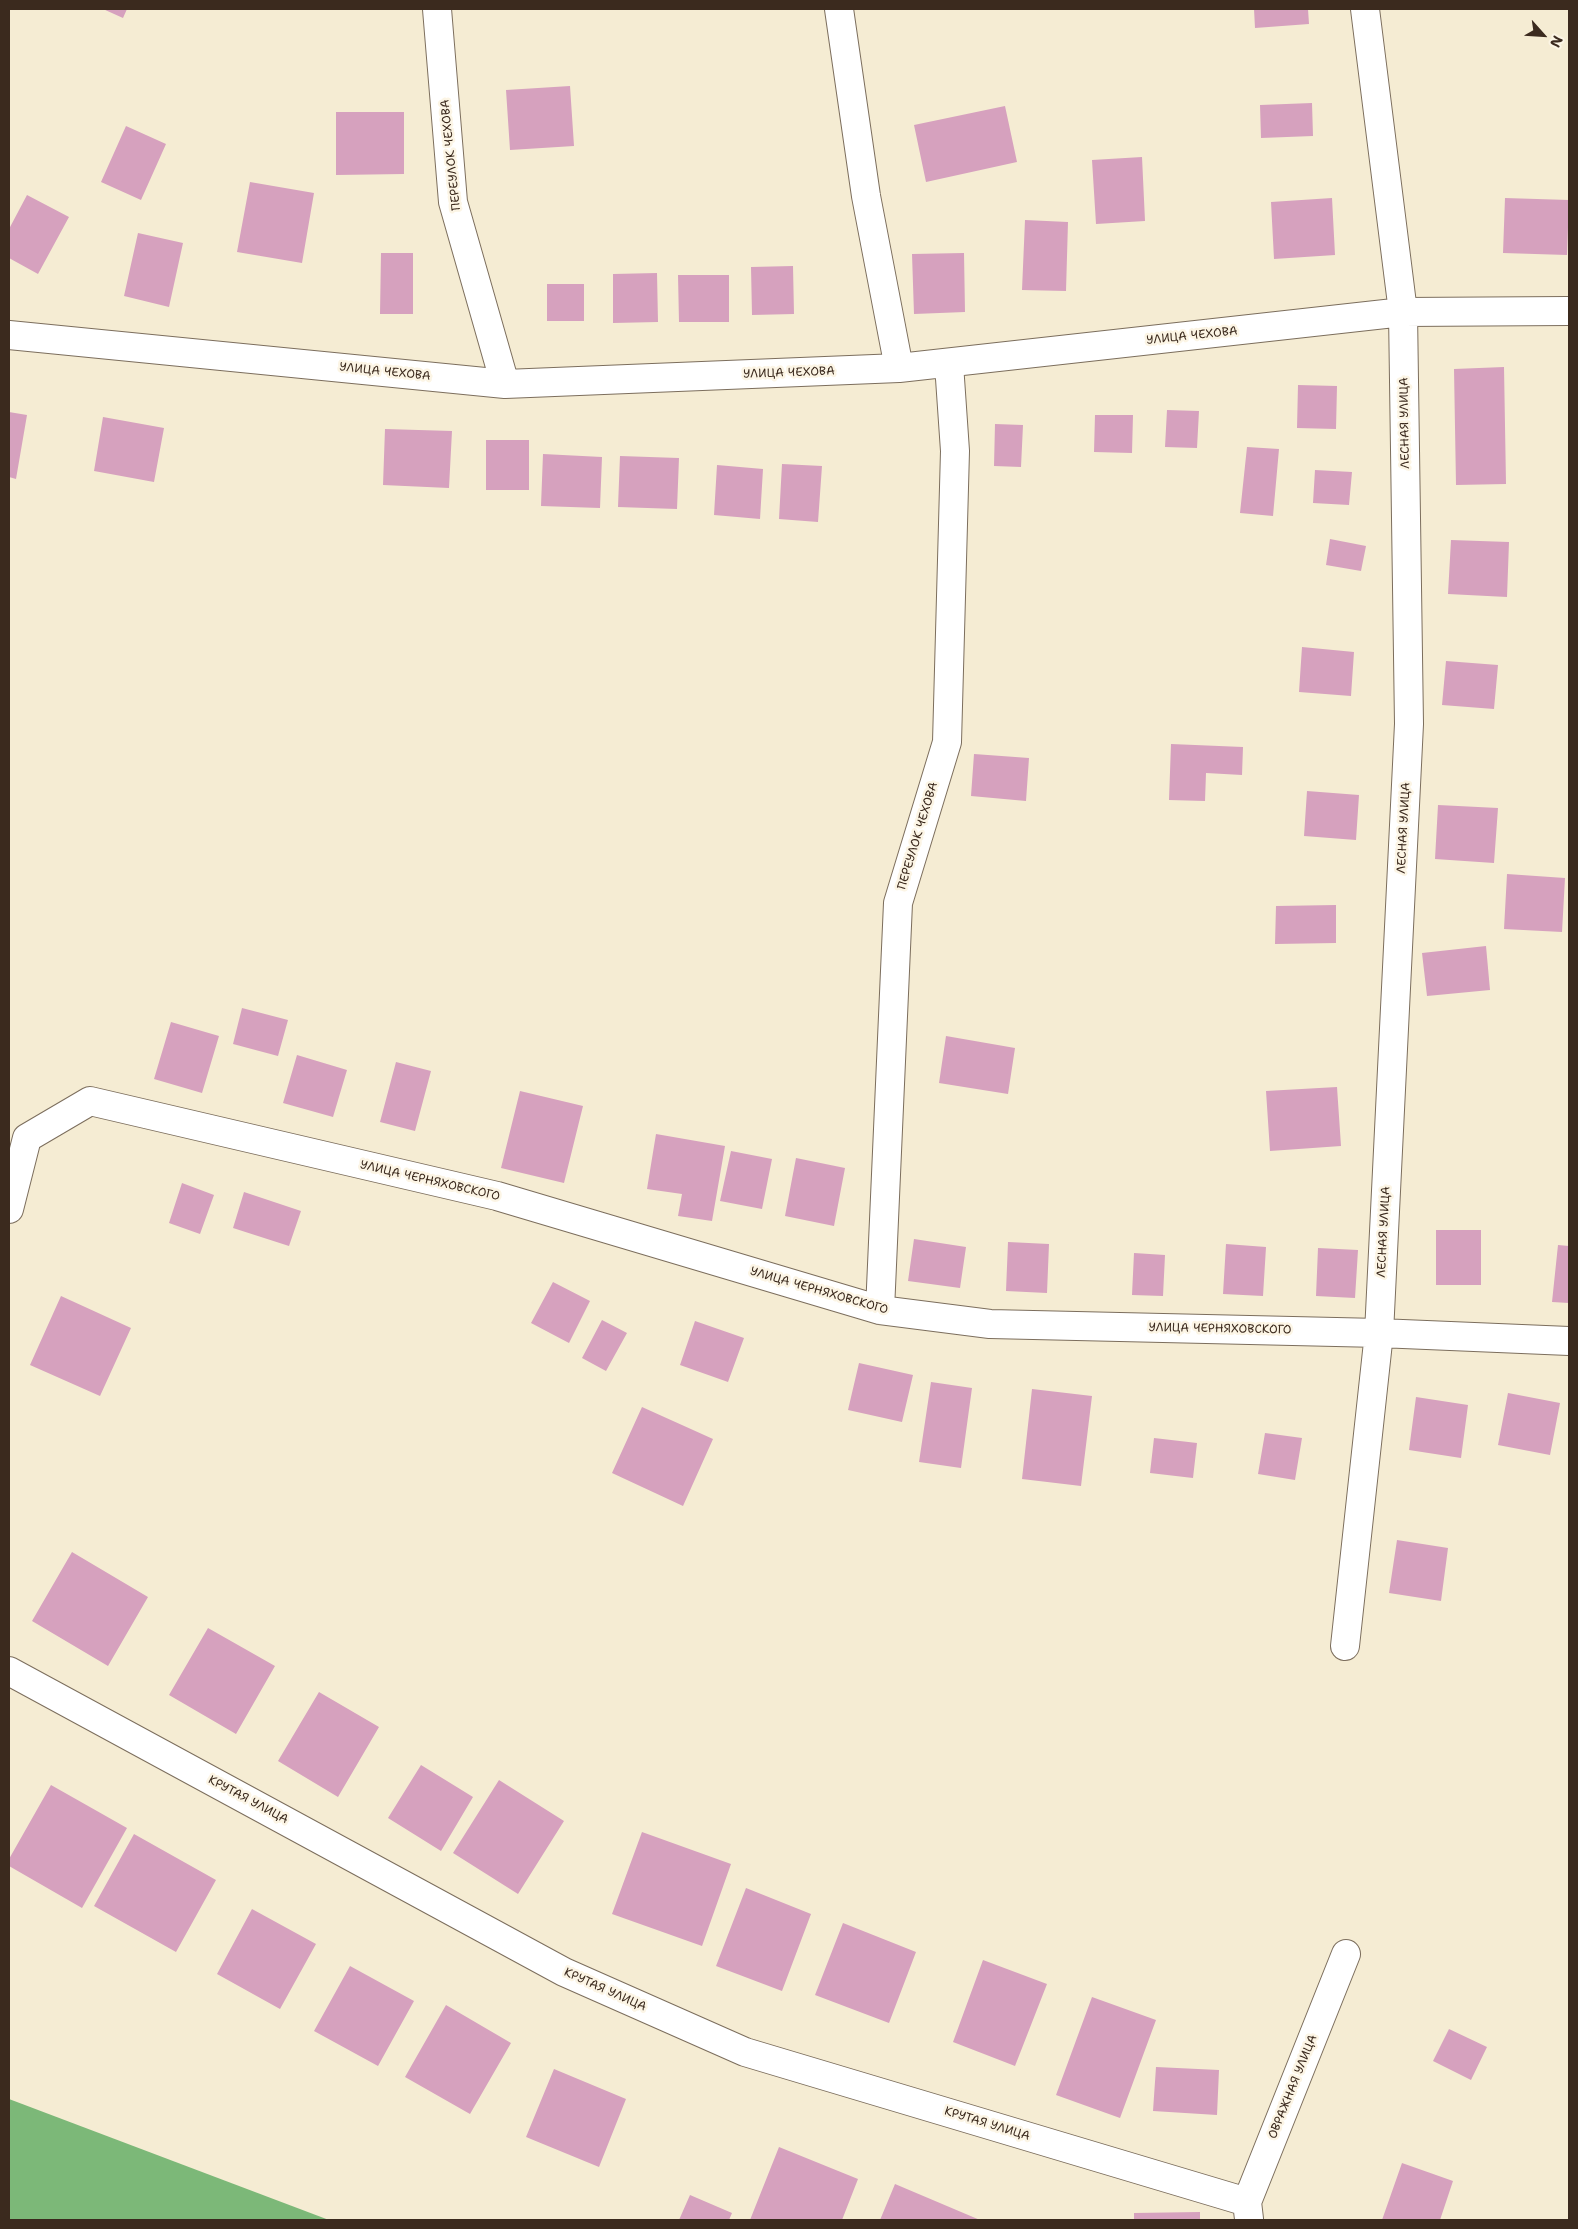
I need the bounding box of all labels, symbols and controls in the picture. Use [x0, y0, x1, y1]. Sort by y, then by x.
north arrow [1518, 10, 1568, 60]
text: N [1546, 33, 1567, 51]
street label: ПЕРЕУЛОК ЧЕХОВА [438, 99, 464, 211]
street label: УЛИЦА ЧЕХОВА [1146, 324, 1238, 348]
street label: УЛИЦА ЧЕХОВА [339, 360, 431, 384]
street label: УЛИЦА ЧЕХОВА [743, 364, 835, 382]
street label: ЛЕСНАЯ УЛИЦА [1397, 377, 1413, 469]
street label: ПЕРЕУЛОК ЧЕХОВА [895, 780, 941, 892]
street label: ЛЕСНАЯ УЛИЦА [1394, 782, 1414, 874]
street label: УЛИЦА ЧЕРНЯХОВСКОГО [359, 1158, 501, 1204]
street label: ЛЕСНАЯ УЛИЦА [1374, 1186, 1394, 1278]
street label: УЛИЦА ЧЕРНЯХОВСКОГО [748, 1264, 890, 1318]
street label: УЛИЦА ЧЕРНЯХОВСКОГО [1148, 1321, 1292, 1337]
street label: КРУТАЯ УЛИЦА [205, 1773, 291, 1827]
street label: КРУТАЯ УЛИЦА [562, 1965, 648, 2015]
street label: ОВРАЖНАЯ УЛИЦА [1266, 2033, 1320, 2141]
street label: КРУТАЯ УЛИЦА [943, 2104, 1031, 2144]

